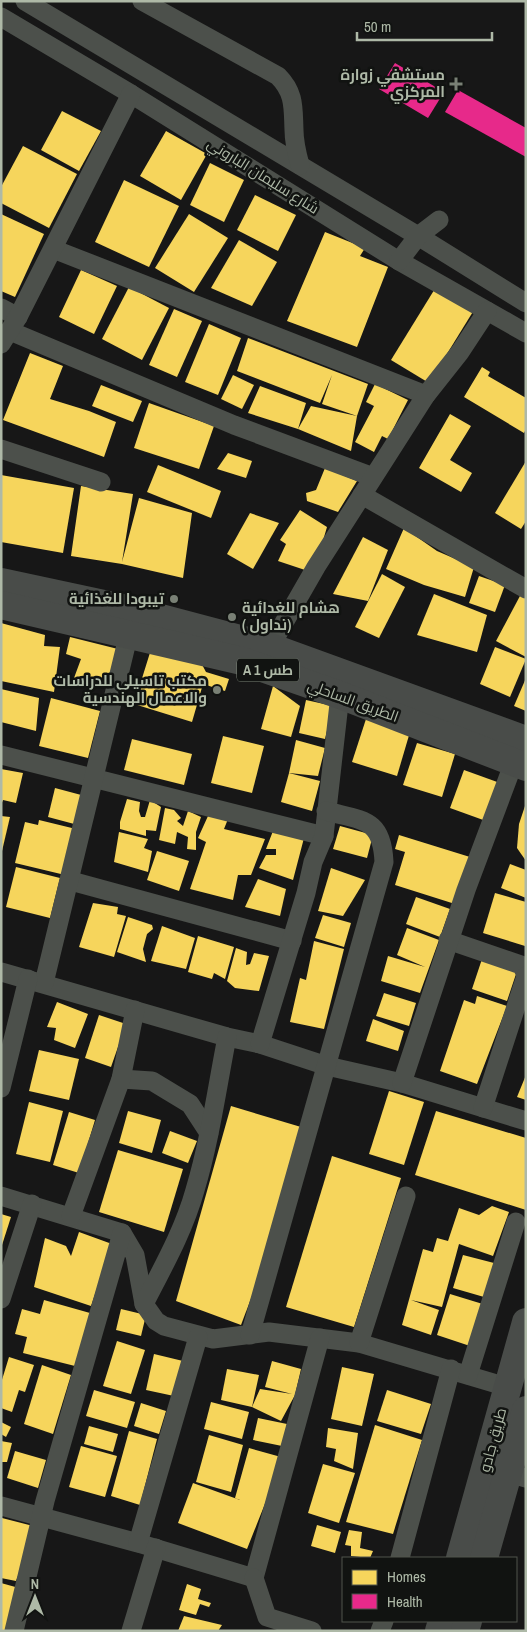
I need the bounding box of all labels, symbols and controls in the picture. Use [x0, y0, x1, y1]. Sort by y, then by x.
scale bar [357, 10, 492, 42]
text: 50 m [364, 16, 391, 37]
place label: مستشفي زوارة المركزي [341, 64, 445, 104]
marker: مستشفي زوارة المركزي [449, 77, 463, 91]
street label: شارع سليمان الباروني [202, 133, 323, 220]
place label: تيبودا للغذائية [69, 588, 165, 609]
marker: تيبودا للغذائية [168, 593, 180, 605]
place label: هشام للغدائية ( تداول) [242, 597, 340, 635]
marker: هشام للغدائية ( تداول) [226, 611, 238, 623]
road number: A 1 طس [237, 658, 299, 682]
place label: مكتب تاسيلي للدراسات والاعمال الهندسية [54, 670, 207, 708]
street label: الطريق الساحلي [304, 674, 402, 729]
marker: مكتب تاسيلي للدراسات والاعمال الهندسية [211, 684, 223, 696]
street label: طريق جادو [474, 1405, 511, 1474]
legend [342, 1557, 517, 1622]
text: Homes [387, 1566, 426, 1587]
north arrow [10, 1572, 60, 1622]
text: N [31, 1575, 39, 1593]
text: Health [387, 1591, 423, 1612]

